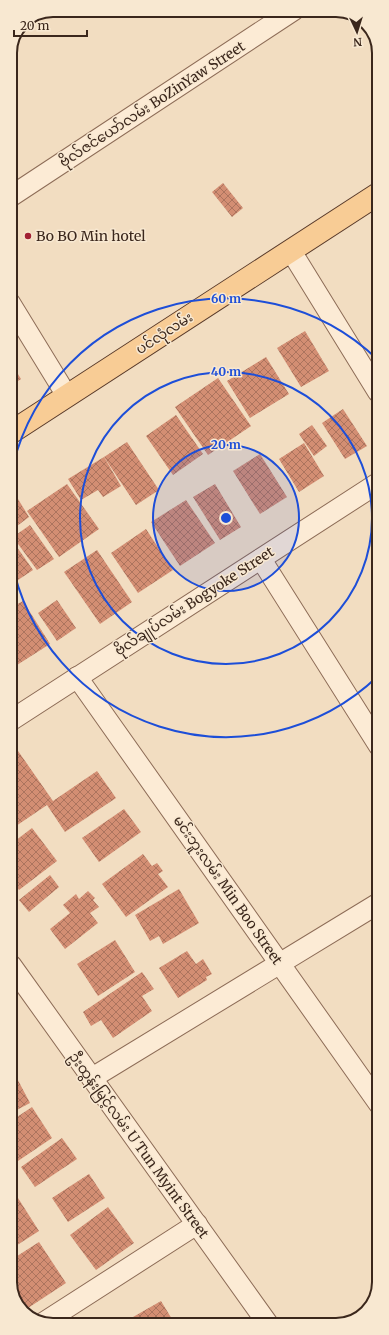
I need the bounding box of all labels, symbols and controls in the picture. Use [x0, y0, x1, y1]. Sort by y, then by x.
scale bar [14, 12, 87, 38]
north arrow [337, 12, 377, 52]
text: 20 m [20, 18, 49, 33]
text: N [353, 35, 363, 49]
street label: ဗိုလ်ဇင်ယော်လမ်း BoZinYaw Street [55, 36, 250, 173]
place label: Bo BO Min hotel [36, 227, 146, 245]
marker: Bo BO Min hotel [23, 231, 33, 241]
text: 60 m [211, 291, 241, 306]
street label: ပင်လုံလမ်း [132, 307, 198, 361]
text: 40 m [211, 364, 241, 379]
text: 20 m [211, 437, 241, 452]
centre of rings [219, 511, 233, 525]
street label: ဗိုလ်ချုပ်လမ်း Bogyoke Street [110, 541, 279, 662]
street label: မင်းဘူးလမ်း Min Boo Street [167, 811, 288, 970]
street label: ဦးထွန်းမြင့်လမ်း U Tun Myint Street [63, 1048, 214, 1244]

